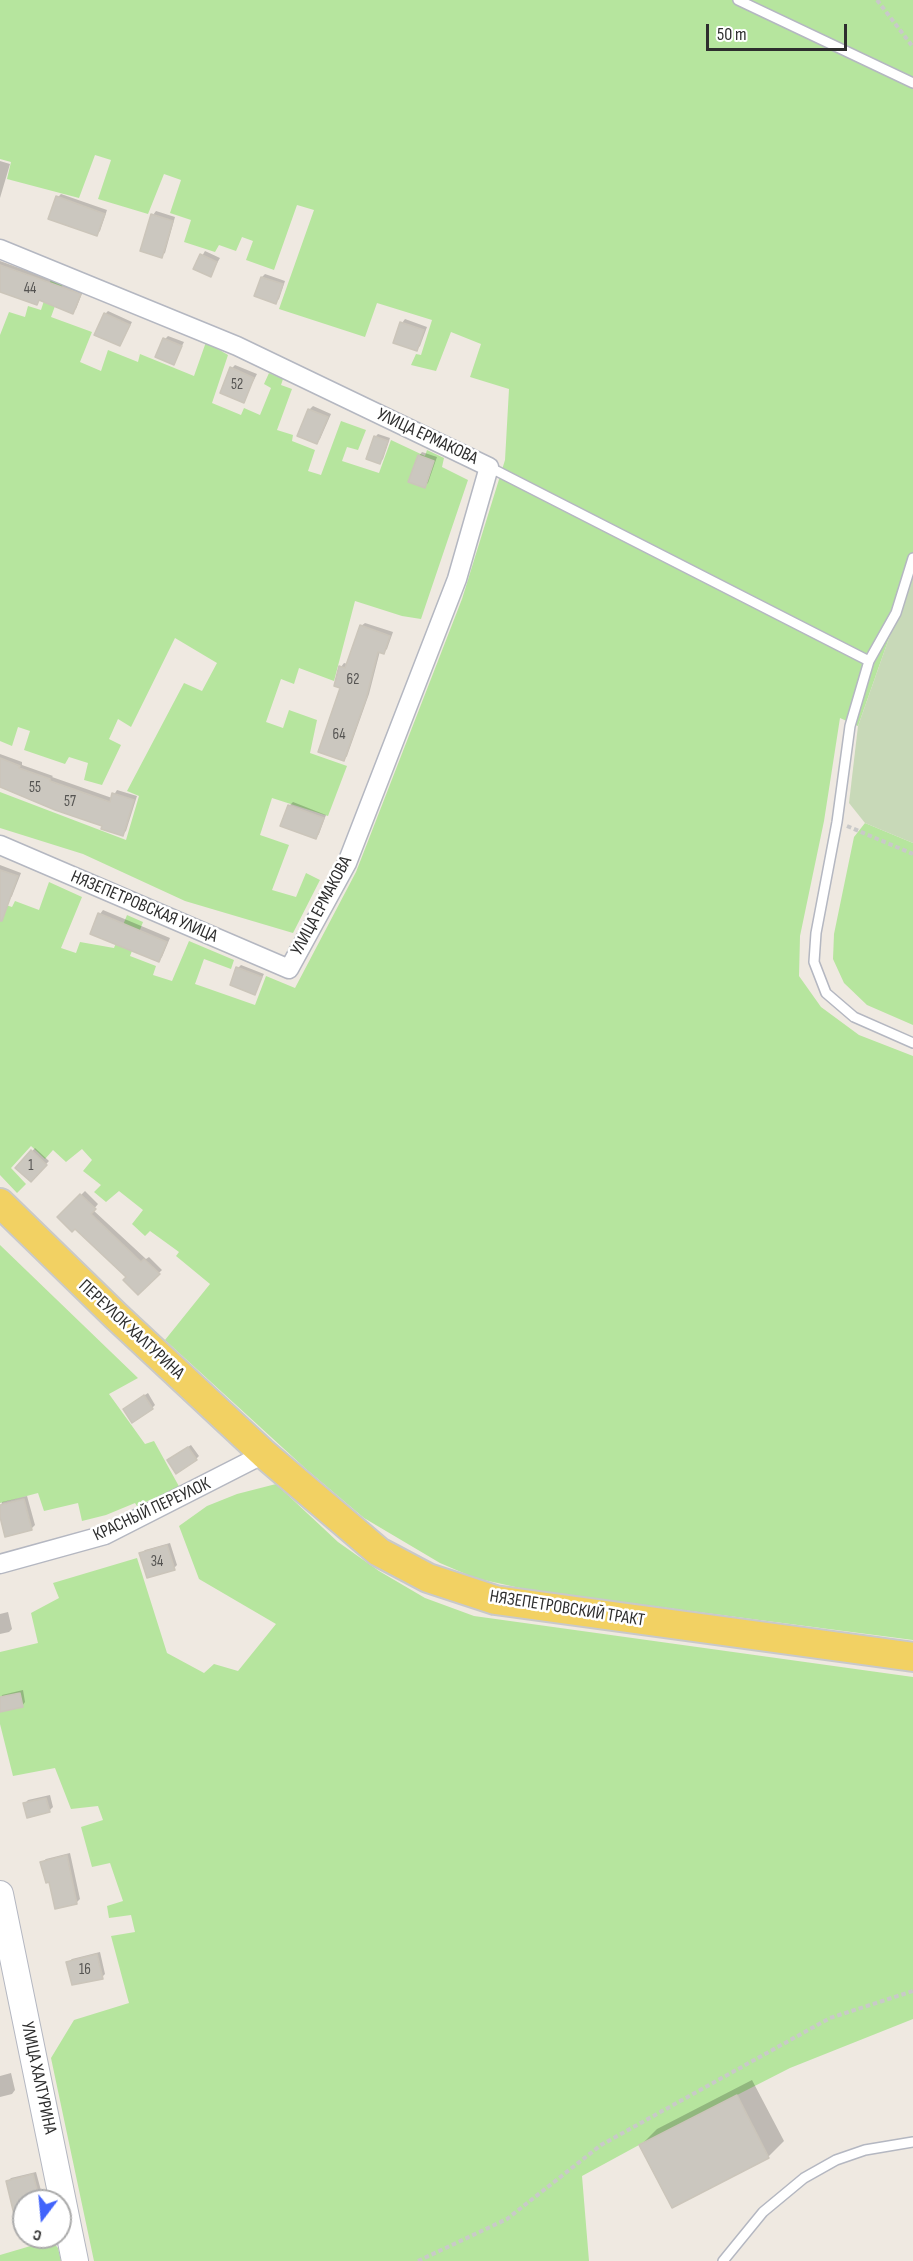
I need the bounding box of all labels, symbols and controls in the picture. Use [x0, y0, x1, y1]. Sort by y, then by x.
scale bar [709, 12, 850, 50]
text: 50 m [717, 24, 747, 45]
house number: 44 [24, 280, 36, 298]
house number: 52 [231, 376, 243, 394]
street label: УЛИЦА ЕРМАКОВА [373, 404, 481, 470]
house number: 62 [347, 671, 359, 689]
house number: 64 [332, 726, 346, 744]
house number: 55 [29, 779, 41, 797]
house number: 57 [64, 793, 76, 811]
street label: УЛИЦА ЕРМАКОВА [287, 853, 357, 959]
street label: НЯЗЕПЕТРОВСКАЯ УЛИЦА [67, 866, 221, 948]
house number: 1 [28, 1157, 34, 1175]
street label: ПЕРЕУЛОК ХАЛТУРИНА [74, 1276, 188, 1384]
street label: КРАСНЫЙ ПЕРЕУЛОК [90, 1473, 214, 1547]
house number: 34 [151, 1553, 163, 1571]
street label: НЯЗЕПЕТРОВСКИЙ ТРАКТ [488, 1586, 646, 1632]
house number: 16 [79, 1961, 91, 1979]
street label: УЛИЦА ХАЛТУРИНА [16, 2020, 60, 2136]
north arrow [12, 2189, 72, 2249]
text: С [31, 2225, 44, 2245]

